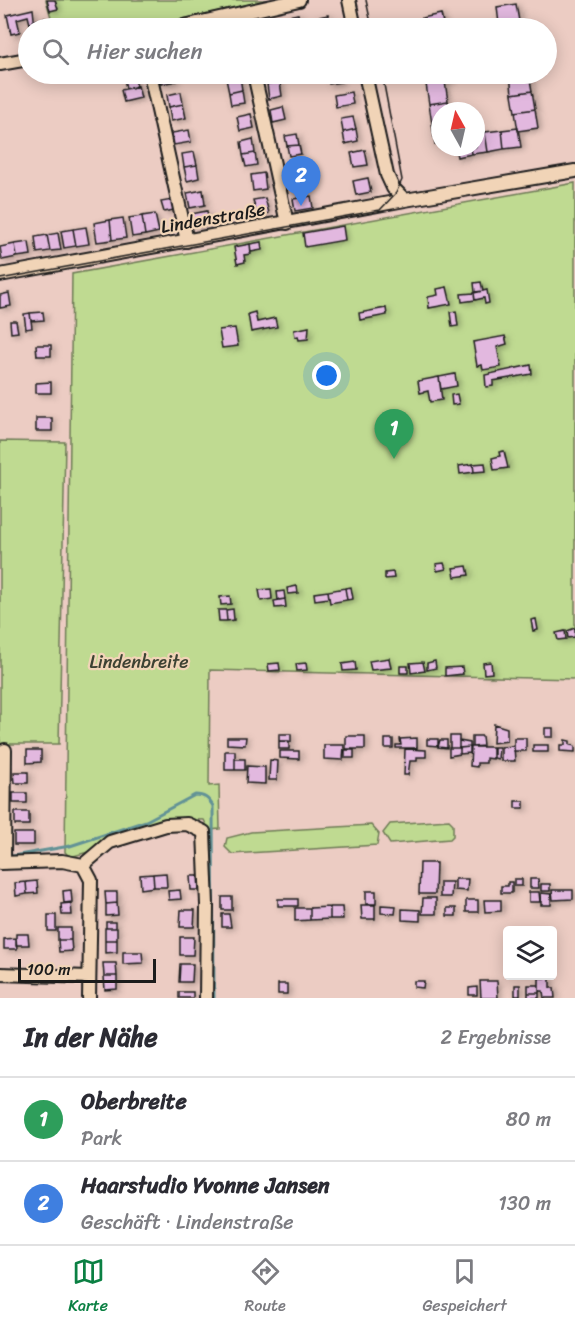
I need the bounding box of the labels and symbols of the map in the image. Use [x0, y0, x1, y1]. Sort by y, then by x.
north arrow [431, 102, 485, 156]
pin: 2 [282, 156, 320, 206]
street label: Lindenstraße [158, 193, 268, 243]
your location [312, 361, 341, 390]
pin: 1 [374, 410, 414, 459]
park label: Lindenbreite [90, 646, 188, 678]
scale bar [18, 956, 156, 984]

